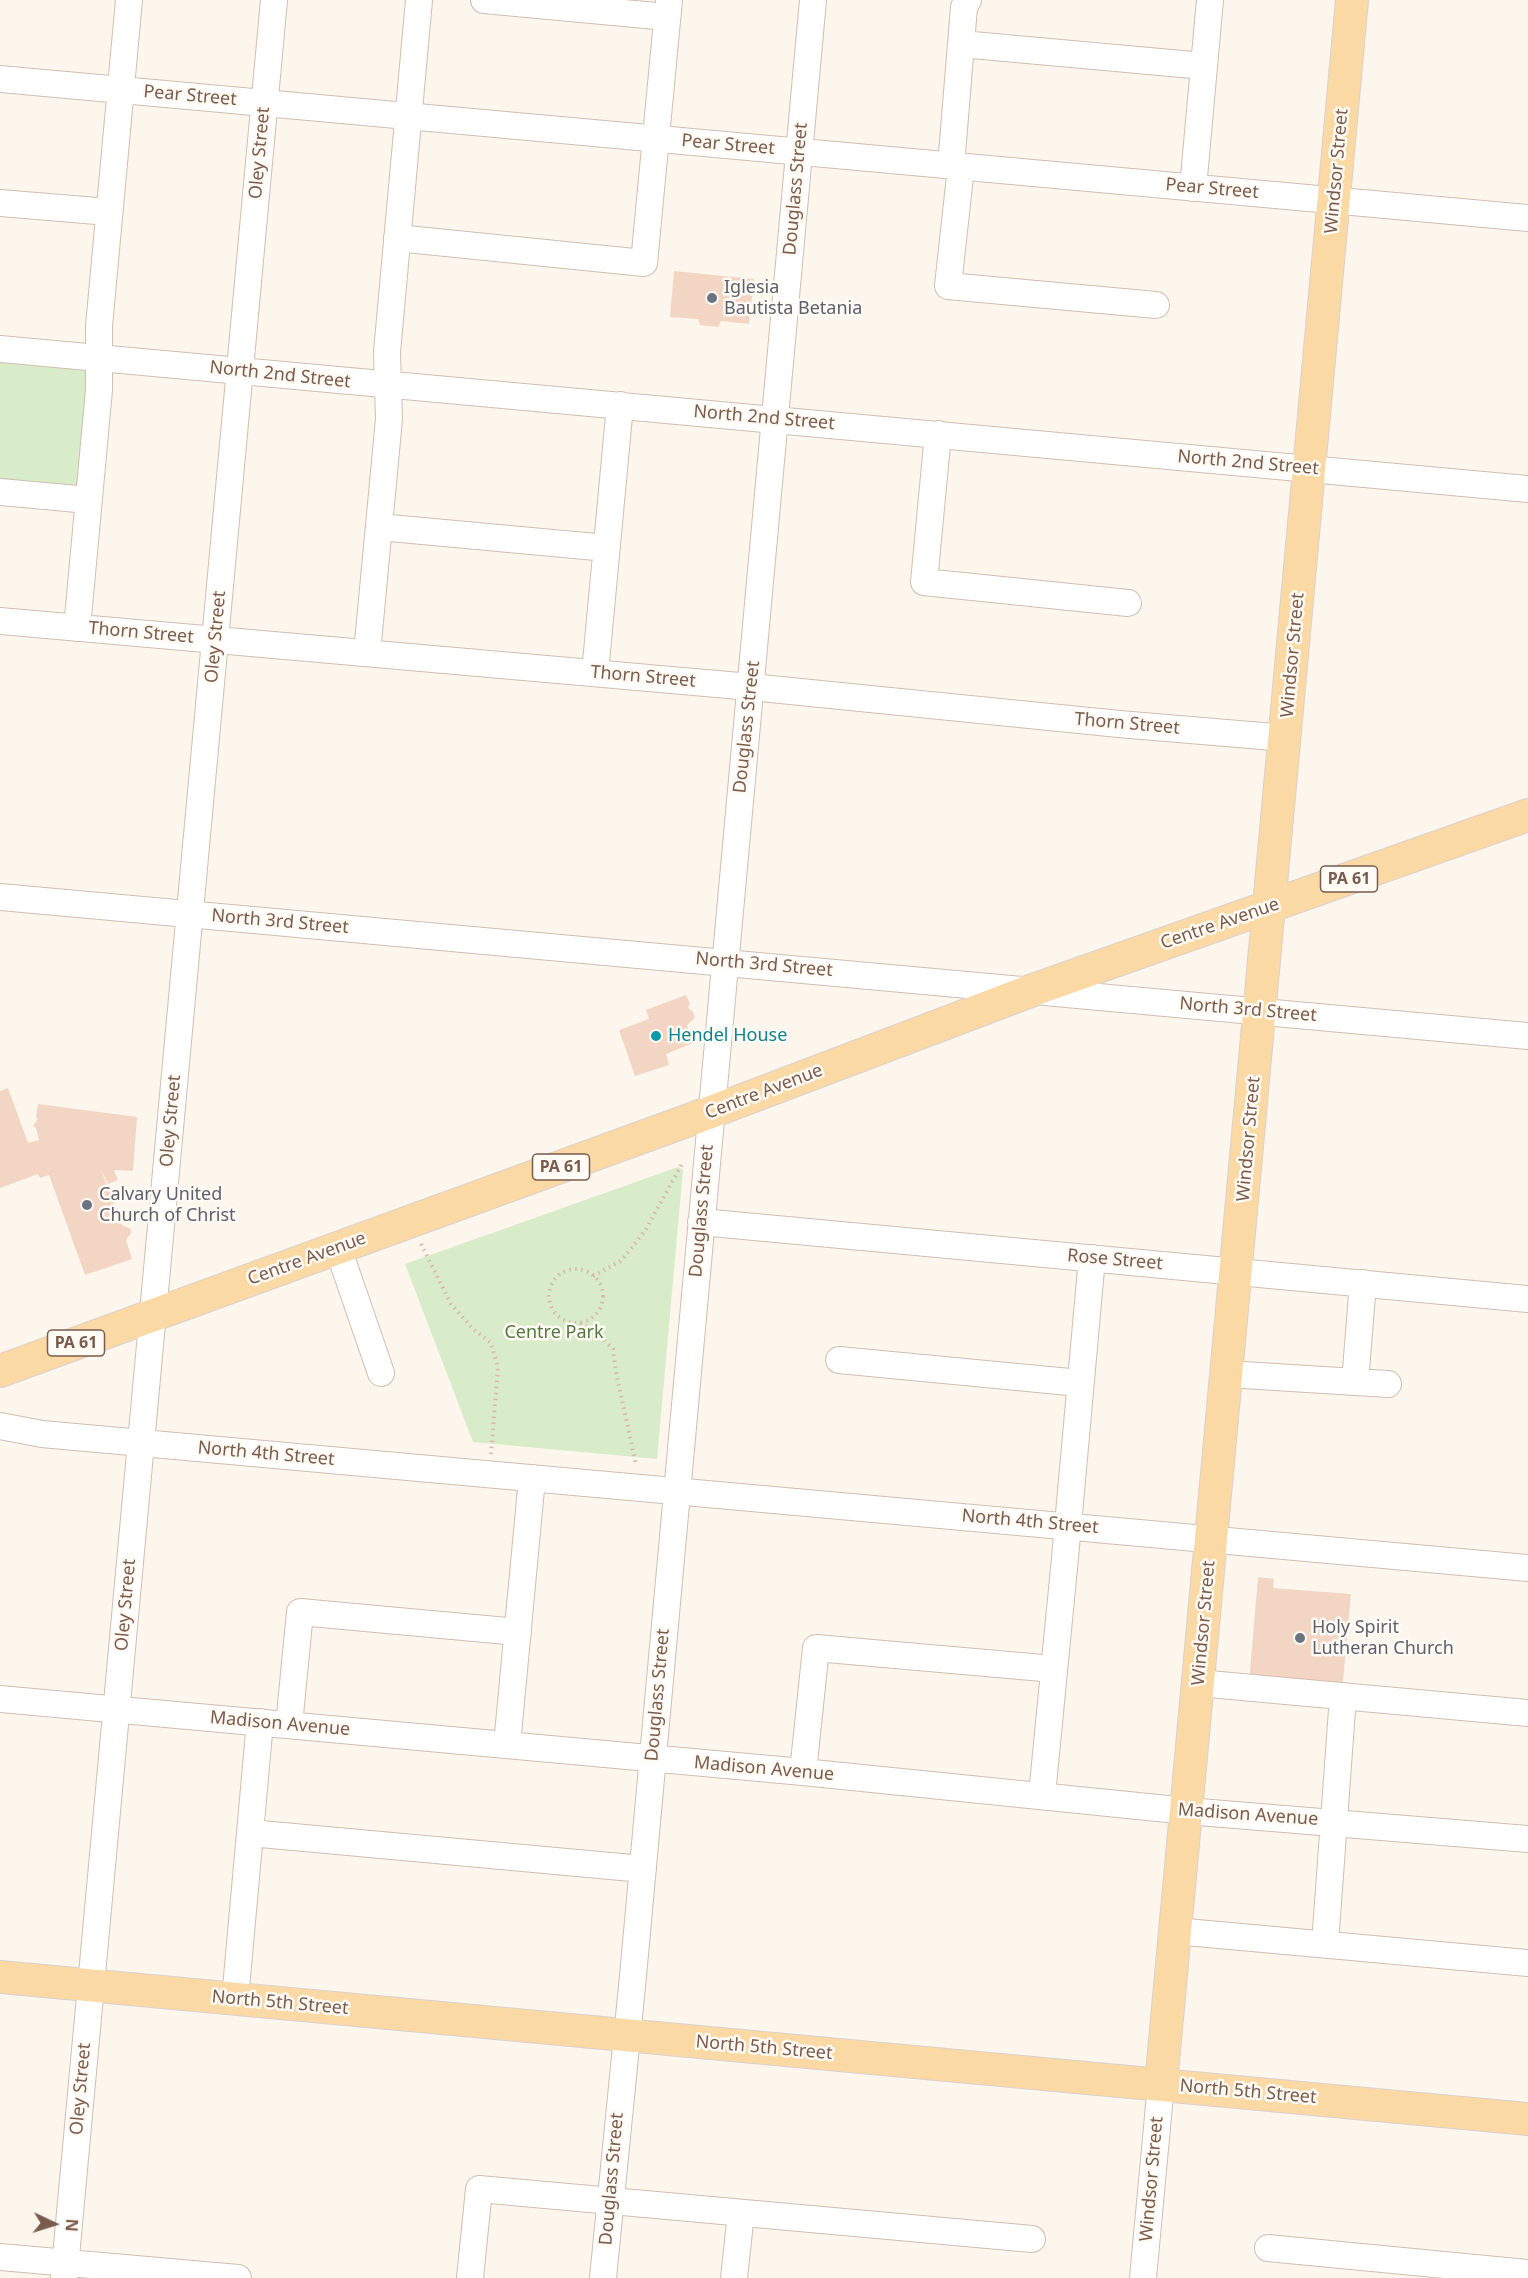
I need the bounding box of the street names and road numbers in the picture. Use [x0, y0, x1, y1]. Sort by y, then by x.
street label: Pear Street [142, 81, 238, 111]
street label: Oley Street [245, 106, 275, 200]
street label: Windsor Street [1321, 108, 1353, 234]
street label: Douglass Street [779, 122, 813, 256]
street label: Pear Street [680, 130, 776, 160]
street label: Pear Street [1164, 174, 1260, 204]
street label: North 2nd Street [208, 357, 352, 393]
street label: North 2nd Street [692, 401, 836, 435]
street label: North 2nd Street [1176, 446, 1320, 480]
street label: Oley Street [201, 590, 231, 684]
street label: Windsor Street [1277, 592, 1309, 718]
street label: Thorn Street [88, 618, 194, 648]
street label: Douglass Street [729, 660, 765, 794]
street label: Thorn Street [590, 662, 696, 692]
street label: Thorn Street [1074, 709, 1180, 739]
road number: PA 61 [1320, 866, 1378, 892]
street label: Centre Avenue [1158, 894, 1282, 954]
street label: North 3rd Street [210, 905, 350, 939]
street label: North 3rd Street [694, 948, 834, 982]
street label: North 3rd Street [1178, 993, 1318, 1027]
street label: Centre Avenue [702, 1060, 826, 1124]
street label: Oley Street [156, 1074, 186, 1168]
street label: Windsor Street [1233, 1076, 1265, 1202]
street label: Douglass Street [685, 1144, 719, 1278]
road number: PA 61 [532, 1154, 590, 1180]
street label: Centre Avenue [245, 1228, 369, 1290]
street label: Rose Street [1066, 1245, 1164, 1275]
road number: PA 61 [48, 1330, 104, 1356]
street label: North 4th Street [197, 1437, 335, 1471]
street label: North 4th Street [961, 1505, 1099, 1539]
street label: Oley Street [111, 1558, 141, 1652]
street label: Windsor Street [1188, 1560, 1220, 1686]
street label: Douglass Street [641, 1628, 675, 1762]
street label: Madison Avenue [209, 1707, 351, 1741]
street label: Madison Avenue [693, 1752, 835, 1786]
street label: Madison Avenue [1177, 1799, 1319, 1831]
street label: North 5th Street [211, 1986, 349, 2020]
street label: North 5th Street [695, 2031, 833, 2065]
street label: Oley Street [66, 2042, 96, 2136]
street label: North 5th Street [1179, 2075, 1317, 2109]
street label: Douglass Street [595, 2112, 629, 2246]
street label: Windsor Street [1136, 2116, 1168, 2242]

